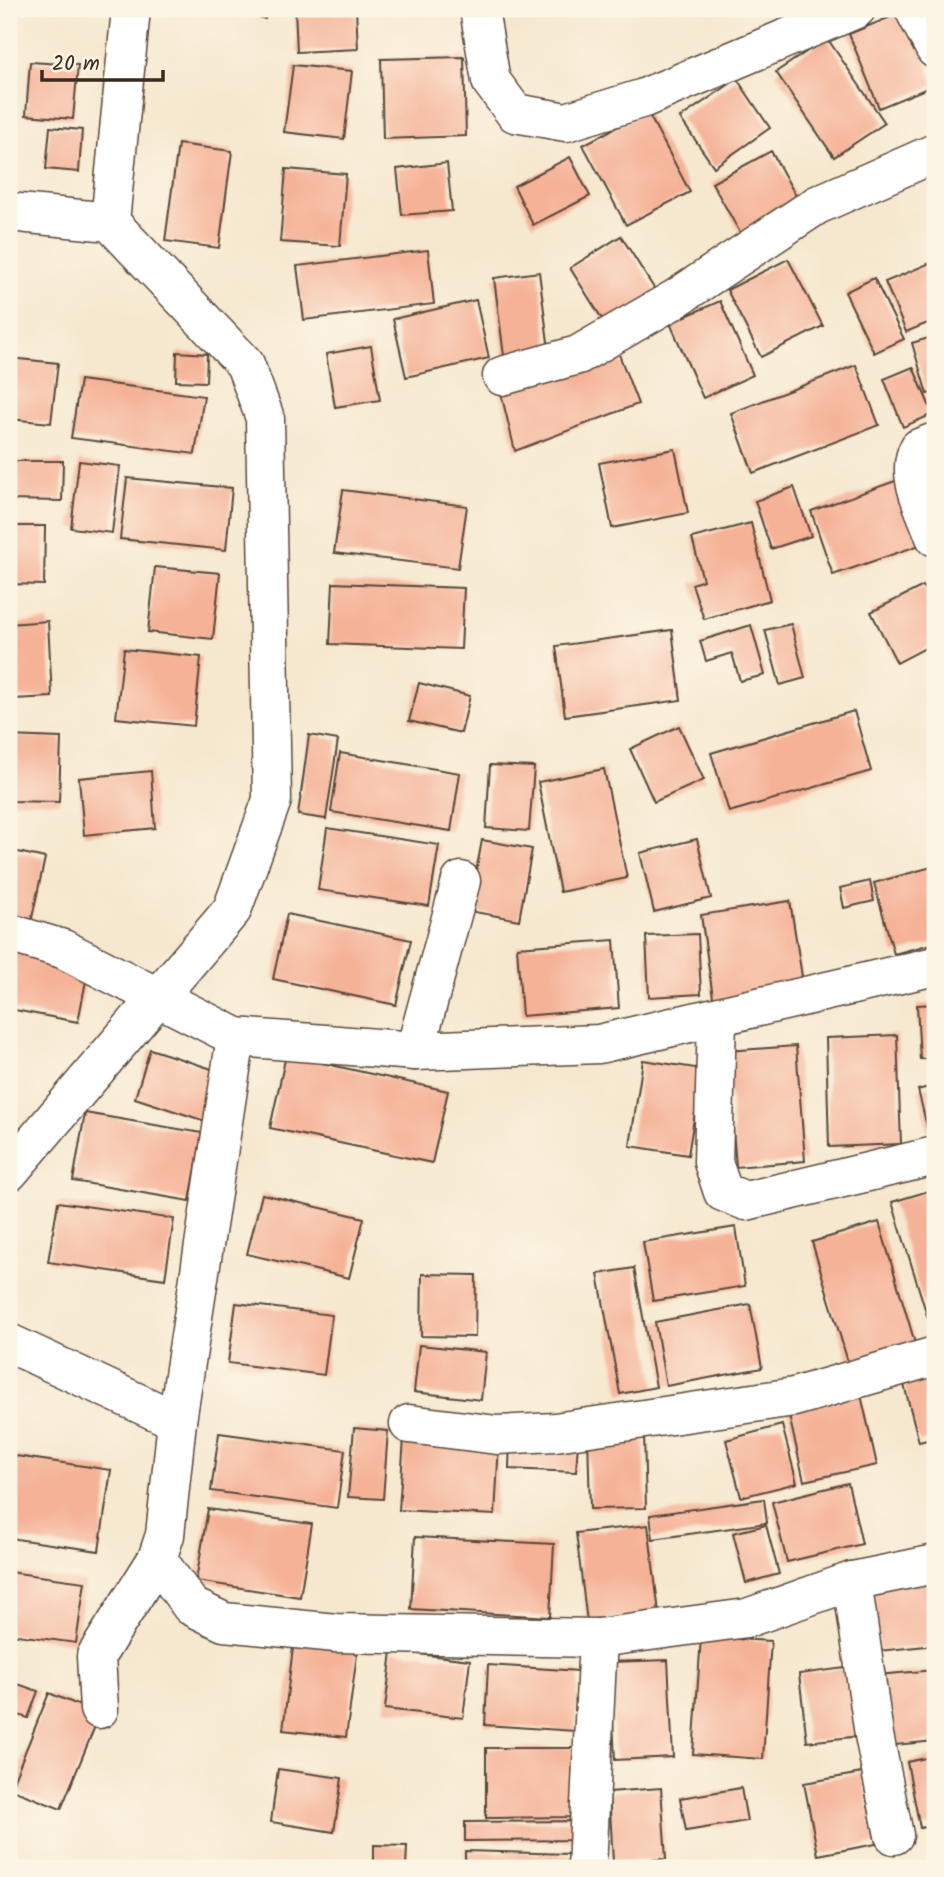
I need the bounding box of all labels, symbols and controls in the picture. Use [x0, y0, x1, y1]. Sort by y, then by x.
scale bar [42, 38, 163, 82]
text: 20 m [52, 48, 100, 81]

